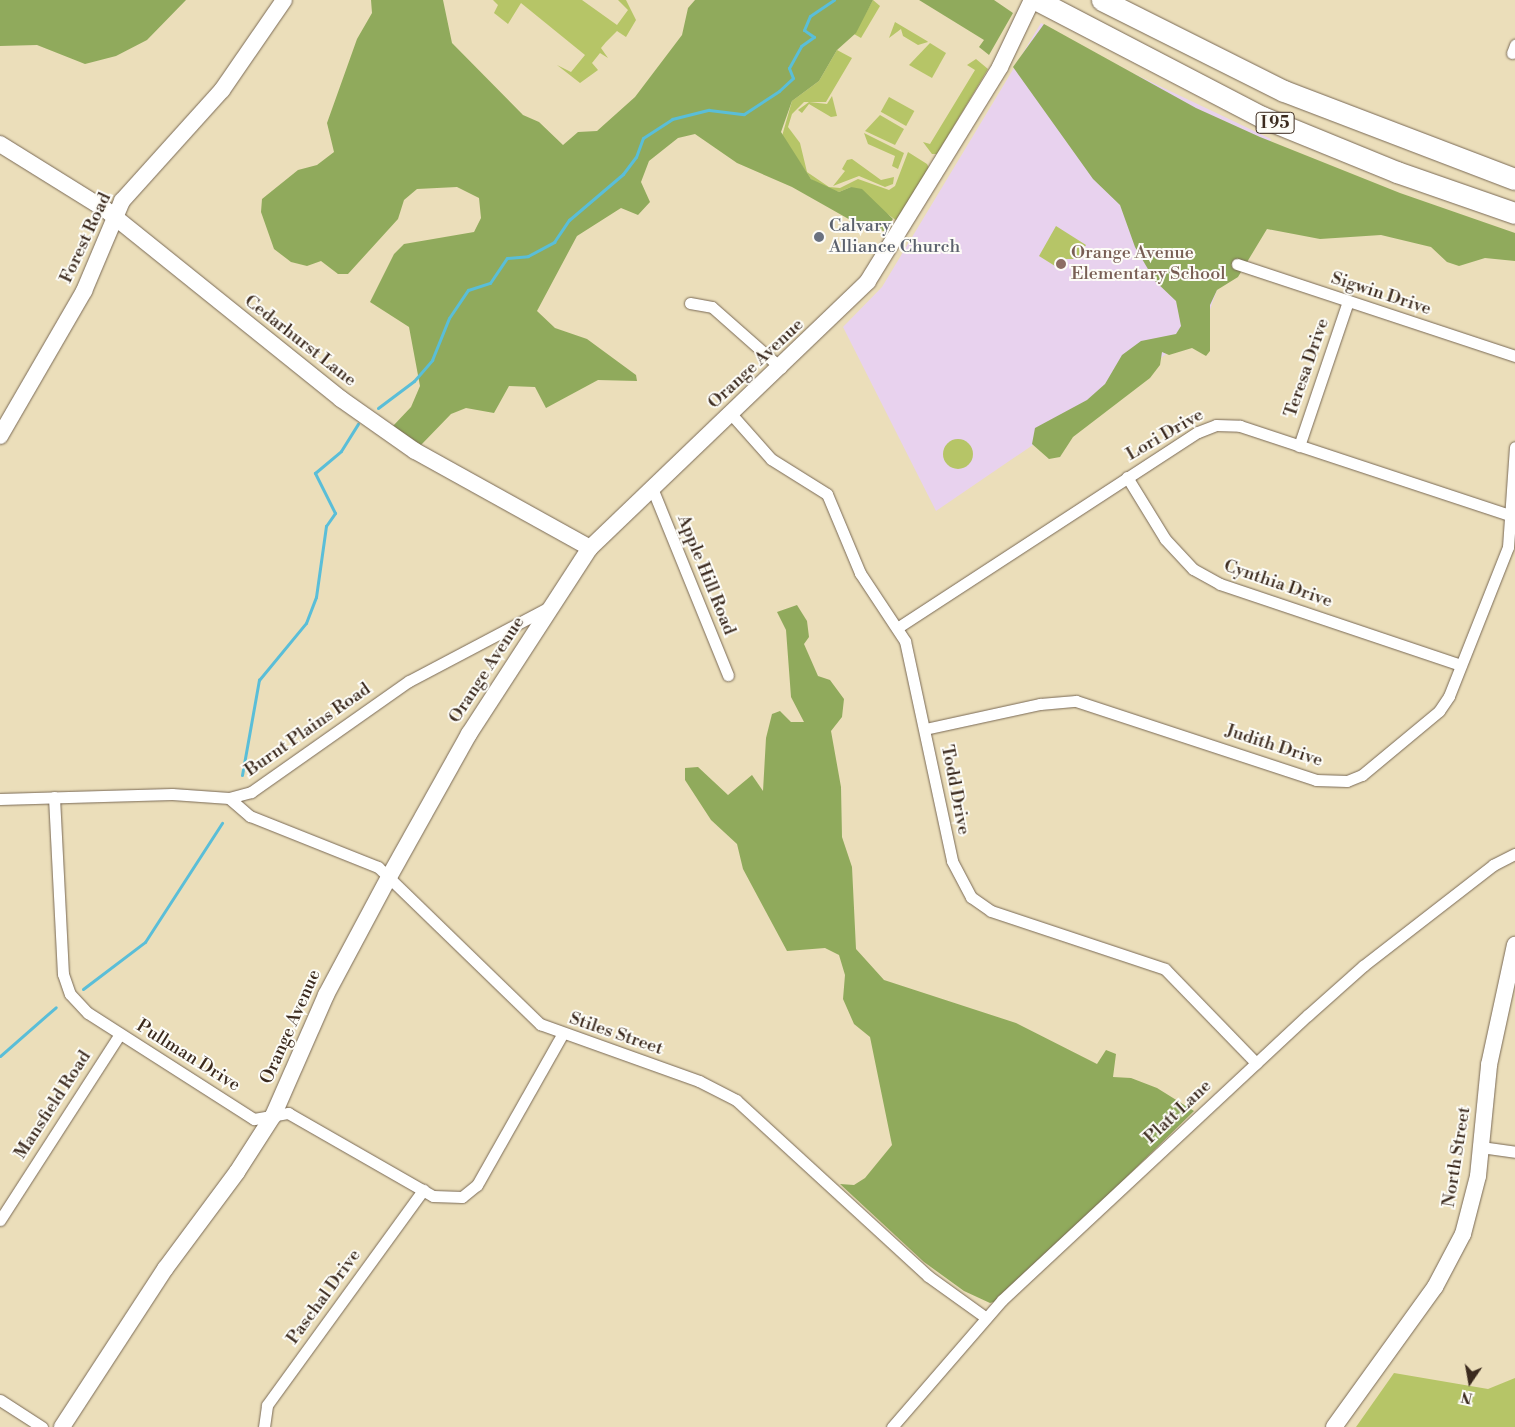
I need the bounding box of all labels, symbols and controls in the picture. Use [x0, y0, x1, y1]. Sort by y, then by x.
road number: I 95 [1255, 110, 1295, 136]
street label: Forest Road [56, 189, 116, 287]
place label: Calvary Alliance Church [829, 216, 960, 258]
marker: Calvary Alliance Church [813, 231, 825, 243]
place label: Orange Avenue Elementary School [1071, 243, 1226, 286]
marker: Orange Avenue Elementary School [1055, 258, 1067, 270]
street label: Sigwin Drive [1328, 268, 1434, 320]
street label: Cedarhurst Lane [240, 291, 360, 391]
street label: Orange Avenue [704, 314, 808, 414]
street label: Teresa Drive [1280, 316, 1334, 420]
street label: Lori Drive [1123, 404, 1207, 466]
street label: Apple Hill Road [672, 512, 740, 638]
street label: Cynthia Drive [1221, 555, 1335, 613]
street label: Orange Avenue [444, 613, 530, 727]
street label: Burnt Plains Road [241, 679, 375, 781]
street label: Judith Drive [1223, 720, 1325, 772]
street label: Todd Drive [936, 743, 974, 837]
street label: Orange Avenue [256, 966, 326, 1088]
street label: Stiles Street [566, 1008, 666, 1060]
street label: Pullman Drive [132, 1015, 244, 1097]
street label: Mansfield Road [10, 1047, 96, 1163]
street label: Platt Lane [1140, 1075, 1216, 1149]
street label: North Street [1438, 1105, 1476, 1209]
street label: Paschal Drive [282, 1245, 366, 1349]
north arrow [1445, 1357, 1495, 1407]
text: N [1460, 1387, 1474, 1407]

